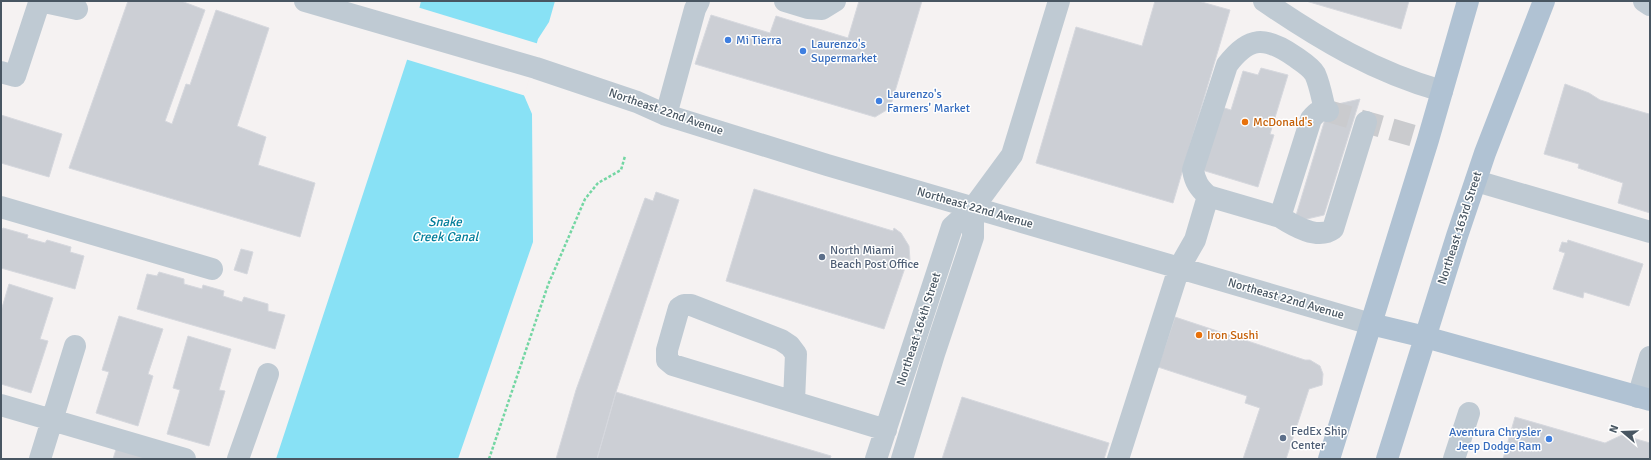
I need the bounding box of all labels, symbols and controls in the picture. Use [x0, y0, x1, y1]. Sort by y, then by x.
place label: Mi Tierra [736, 33, 782, 48]
marker: Mi Tierra [723, 35, 733, 45]
place label: Laurenzo's Supermarket [811, 37, 877, 66]
marker: Laurenzo's Supermarket [798, 46, 808, 56]
street label: Northeast 22nd Avenue [607, 85, 725, 139]
place label: Laurenzo's Farmers' Market [887, 87, 970, 116]
marker: Laurenzo's Farmers' Market [874, 96, 884, 106]
place label: McDonald's [1253, 115, 1313, 130]
marker: McDonald's [1240, 117, 1250, 127]
street label: Northeast 163rd Street [1435, 170, 1485, 286]
street label: Northeast 22nd Avenue [915, 184, 1035, 232]
water label: Snake Creek Canal [412, 214, 480, 245]
place label: North Miami Beach Post Office [830, 243, 919, 272]
marker: North Miami Beach Post Office [817, 252, 827, 262]
street label: Northeast 164th Street [894, 271, 944, 387]
street label: Northeast 22nd Avenue [1226, 275, 1346, 323]
place label: Iron Sushi [1207, 328, 1258, 343]
marker: Iron Sushi [1194, 330, 1204, 340]
north arrow [1603, 412, 1643, 452]
text: N [1607, 423, 1621, 435]
place label: FedEx Ship Center [1291, 424, 1347, 453]
place label: Aventura Chrysler Jeep Dodge Ram [1449, 425, 1542, 454]
marker: FedEx Ship Center [1278, 433, 1288, 443]
marker: Aventura Chrysler Jeep Dodge Ram [1544, 434, 1554, 444]

